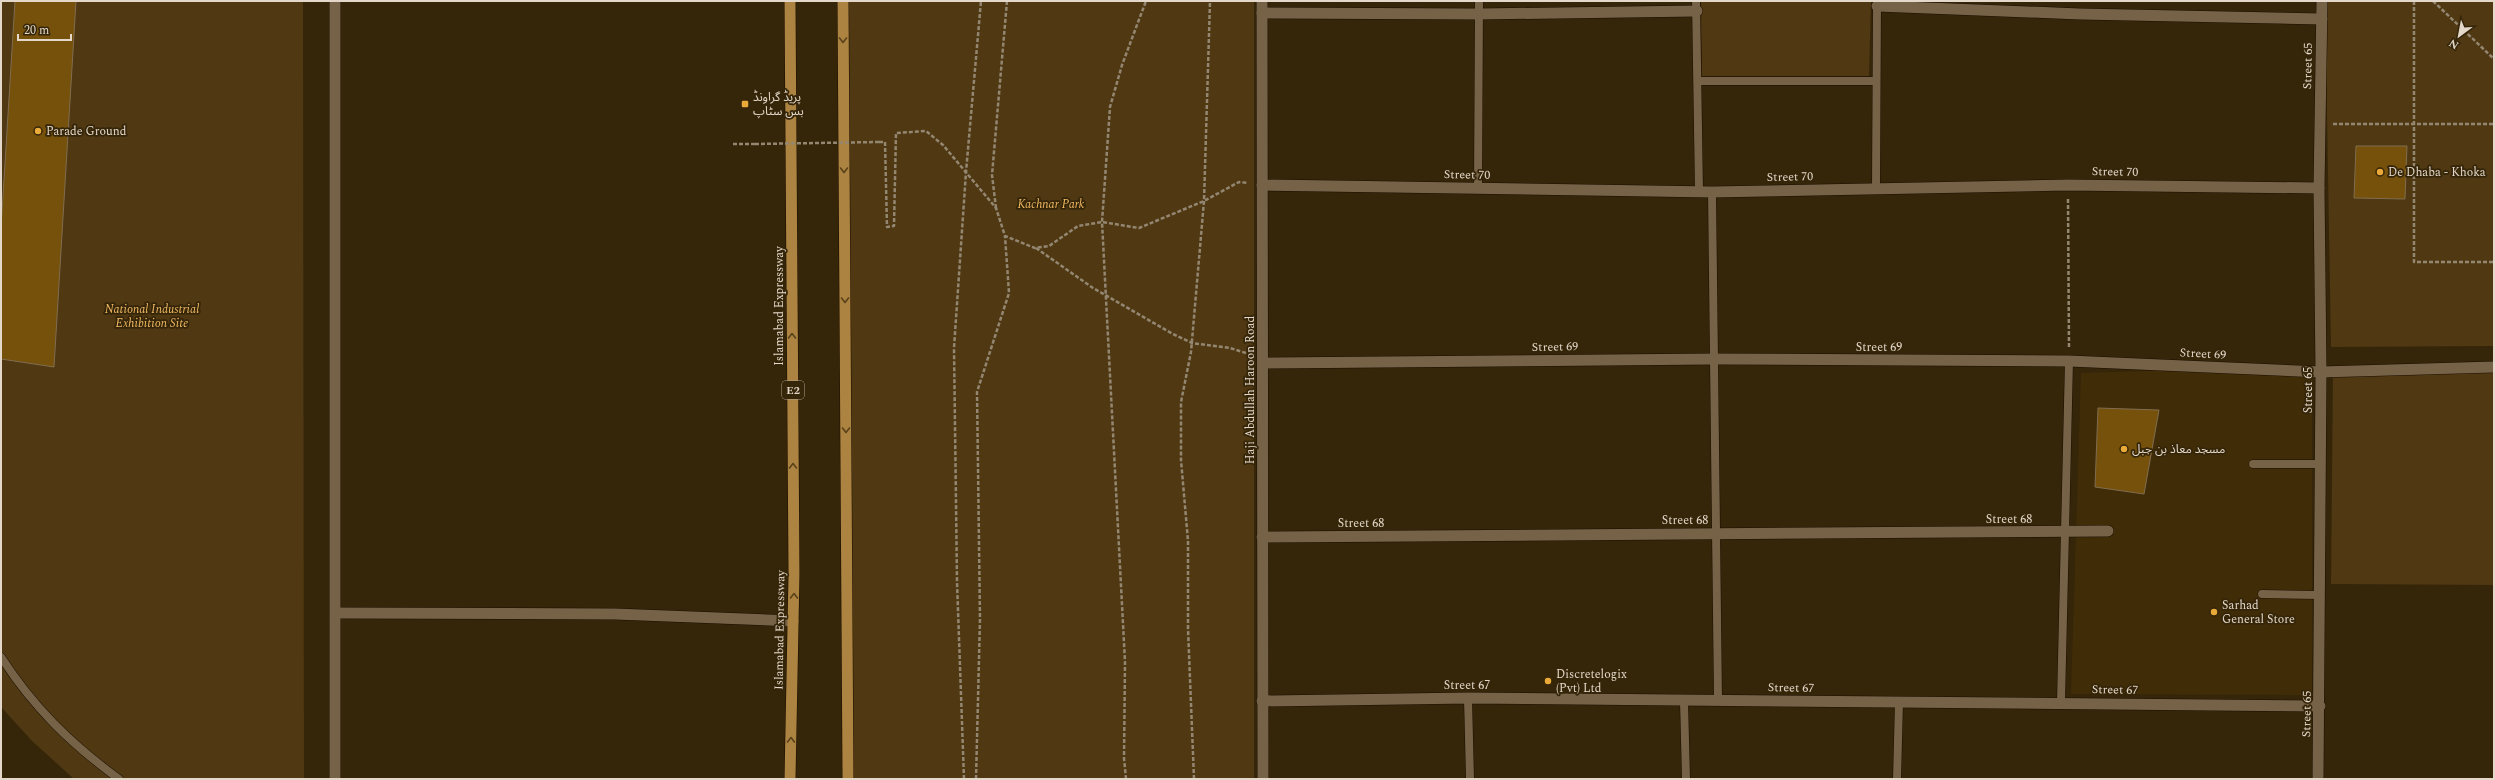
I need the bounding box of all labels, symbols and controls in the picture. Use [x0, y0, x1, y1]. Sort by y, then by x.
scale bar [18, 16, 71, 42]
north arrow [2439, 16, 2479, 56]
text: 20 m [24, 21, 49, 40]
text: N [2446, 34, 2462, 54]
one-way arrow [839, 37, 847, 43]
street label: Street 65 [2298, 43, 2318, 89]
place label: پریڈ گراونڈ بس سٹاپ [753, 88, 804, 121]
marker: پریڈ گراونڈ بس سٹاپ [740, 99, 750, 109]
place label: Parade Ground [46, 122, 127, 141]
marker: Parade Ground [33, 126, 43, 136]
street label: Street 70 [2092, 162, 2138, 182]
place label: De Dhaba - Khoka [2388, 163, 2486, 182]
street label: Street 70 [1444, 165, 1490, 185]
one-way arrow [840, 167, 848, 173]
street label: Street 70 [1767, 167, 1813, 187]
marker: De Dhaba - Khoka [2375, 167, 2385, 177]
park label: Kachnar Park [1018, 195, 1085, 214]
street label: Islamabad Expressway [770, 245, 789, 366]
one-way arrow [841, 297, 849, 303]
park label: National Industrial Exhibition Site [105, 300, 199, 333]
street label: Haji Abdullah Haroon Road [1241, 316, 1260, 464]
one-way arrow [788, 333, 796, 339]
street label: Street 69 [1532, 337, 1578, 357]
street label: Street 69 [1856, 338, 1902, 357]
street label: Street 69 [2179, 343, 2227, 365]
street label: Street 65 [2299, 367, 2318, 413]
road number: E2 [782, 381, 804, 399]
one-way arrow [842, 427, 850, 433]
place label: مسجد معاذ بن جبل [2132, 440, 2225, 459]
marker: مسجد معاذ بن جبل [2119, 444, 2129, 454]
one-way arrow [789, 463, 797, 469]
street label: Street 68 [1986, 510, 2032, 529]
street label: Street 68 [1662, 511, 1708, 530]
street label: Street 68 [1338, 514, 1384, 533]
street label: Islamabad Expressway [769, 569, 791, 690]
one-way arrow [790, 593, 798, 599]
place label: Sarhad General Store [2222, 596, 2295, 629]
marker: Sarhad General Store [2209, 607, 2219, 617]
place label: Discretelogix (Pvt) Ltd [1556, 665, 1627, 698]
street label: Street 67 [1444, 676, 1490, 695]
marker: Discretelogix (Pvt) Ltd [1543, 676, 1553, 686]
street label: Street 67 [1768, 678, 1814, 698]
street label: Street 67 [2092, 680, 2138, 700]
street label: Street 65 [2297, 691, 2317, 737]
one-way arrow [787, 737, 795, 743]

